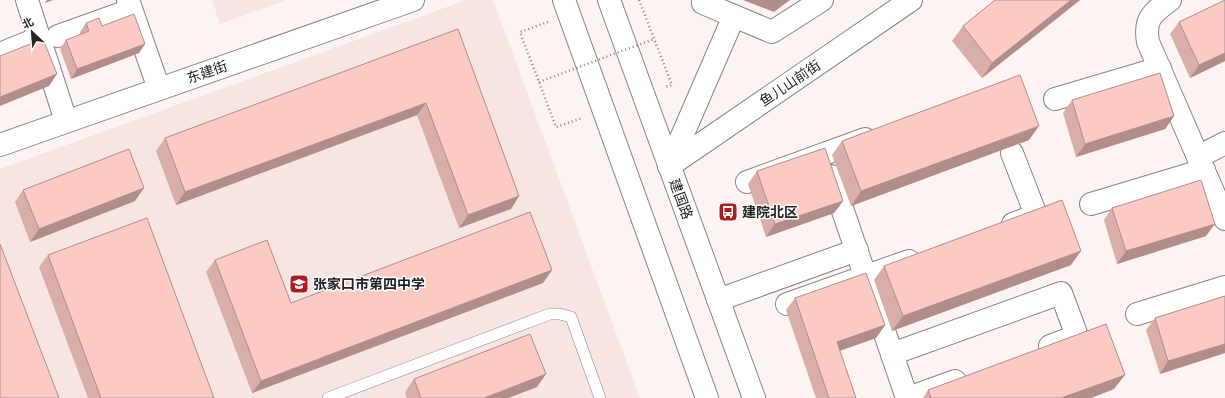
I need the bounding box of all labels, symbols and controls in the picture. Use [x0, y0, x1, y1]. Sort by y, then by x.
north arrow [12, 12, 52, 52]
text: 北 [20, 15, 35, 31]
street label: 鱼儿山前街 [757, 57, 823, 109]
street label: 东建街 [185, 58, 229, 86]
street label: 建国路 [666, 177, 696, 221]
bus stop icon: 建院北区 [717, 201, 739, 223]
place label: 建院北区 [742, 204, 798, 220]
school or university icon: 张家口市第四中学 [288, 273, 310, 295]
place label: 张家口市第四中学 [313, 276, 425, 292]

